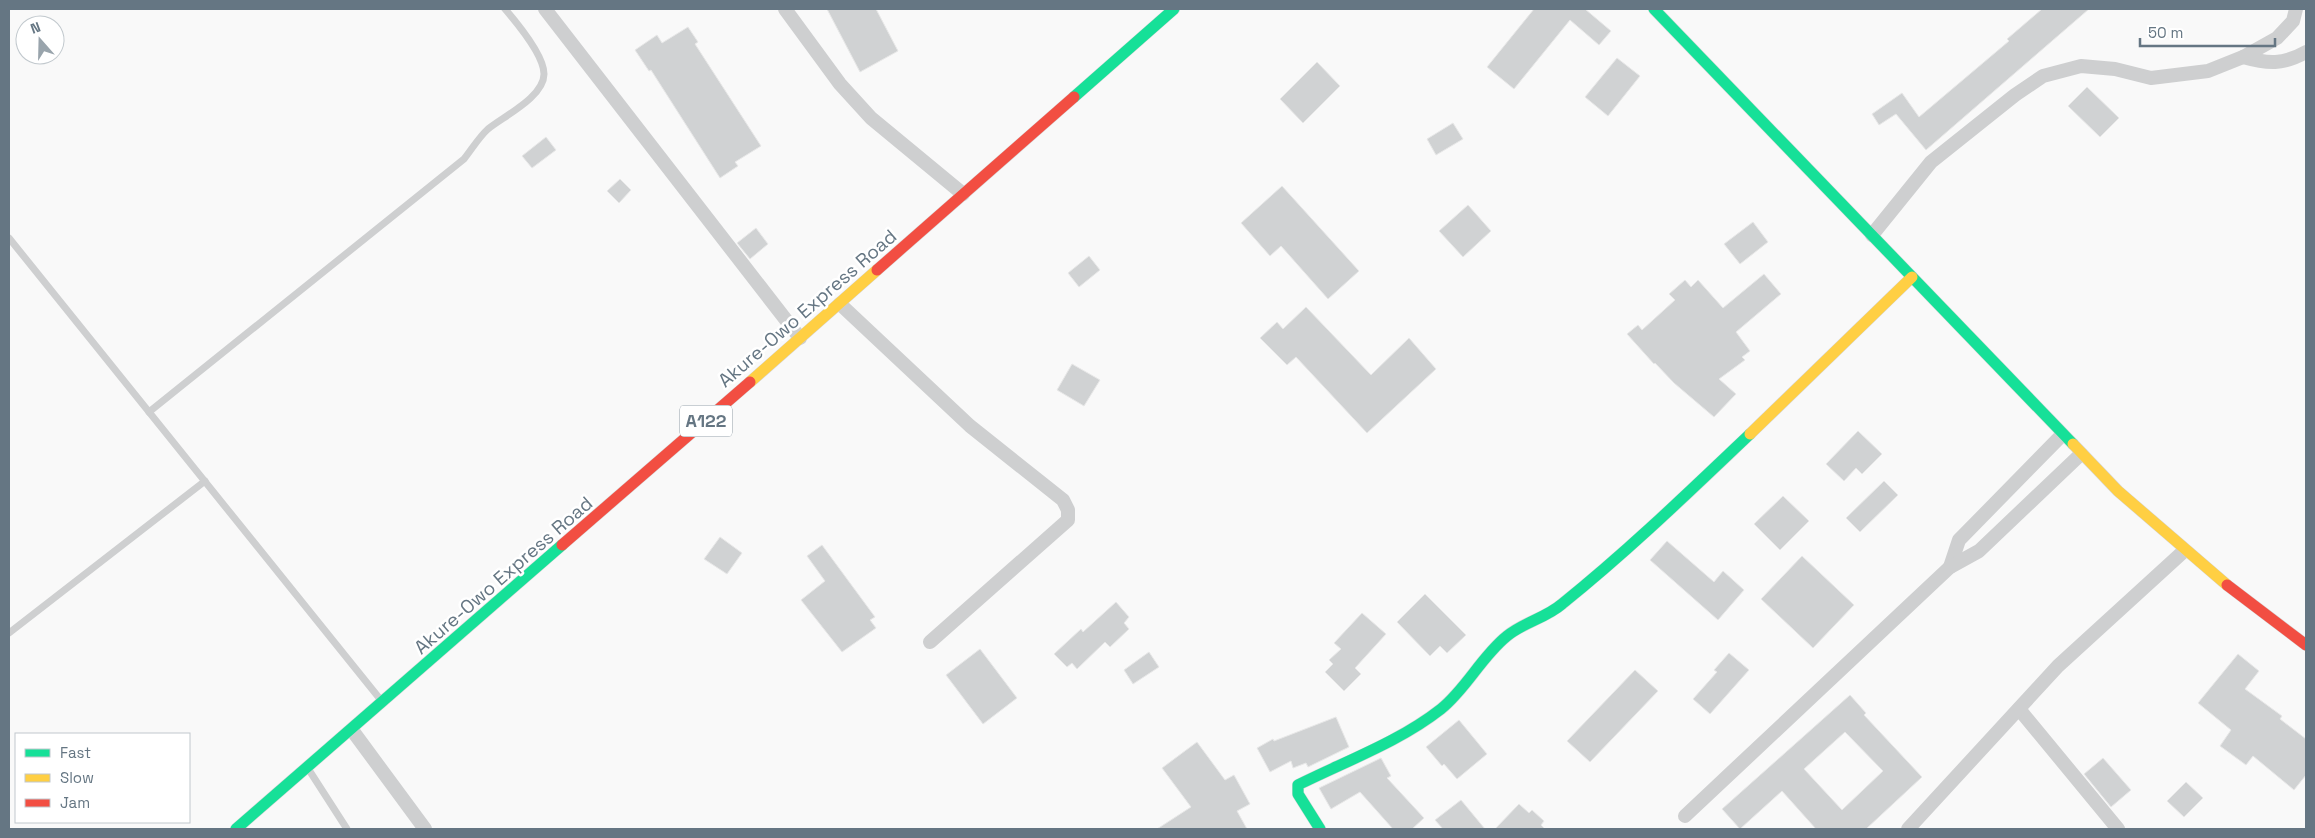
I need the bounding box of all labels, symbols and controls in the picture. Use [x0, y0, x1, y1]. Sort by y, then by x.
north arrow [15, 15, 65, 65]
scale bar [2140, 15, 2275, 47]
text: N [28, 18, 43, 38]
text: 50 m [2148, 23, 2183, 42]
street label: Akure-Owo Express Road [713, 224, 902, 393]
road number: A122 [680, 406, 732, 436]
street label: Akure-Owo Express Road [409, 491, 598, 660]
legend [15, 733, 190, 823]
text: Fast [60, 743, 91, 762]
text: Slow [60, 768, 94, 787]
text: Jam [60, 793, 90, 812]

